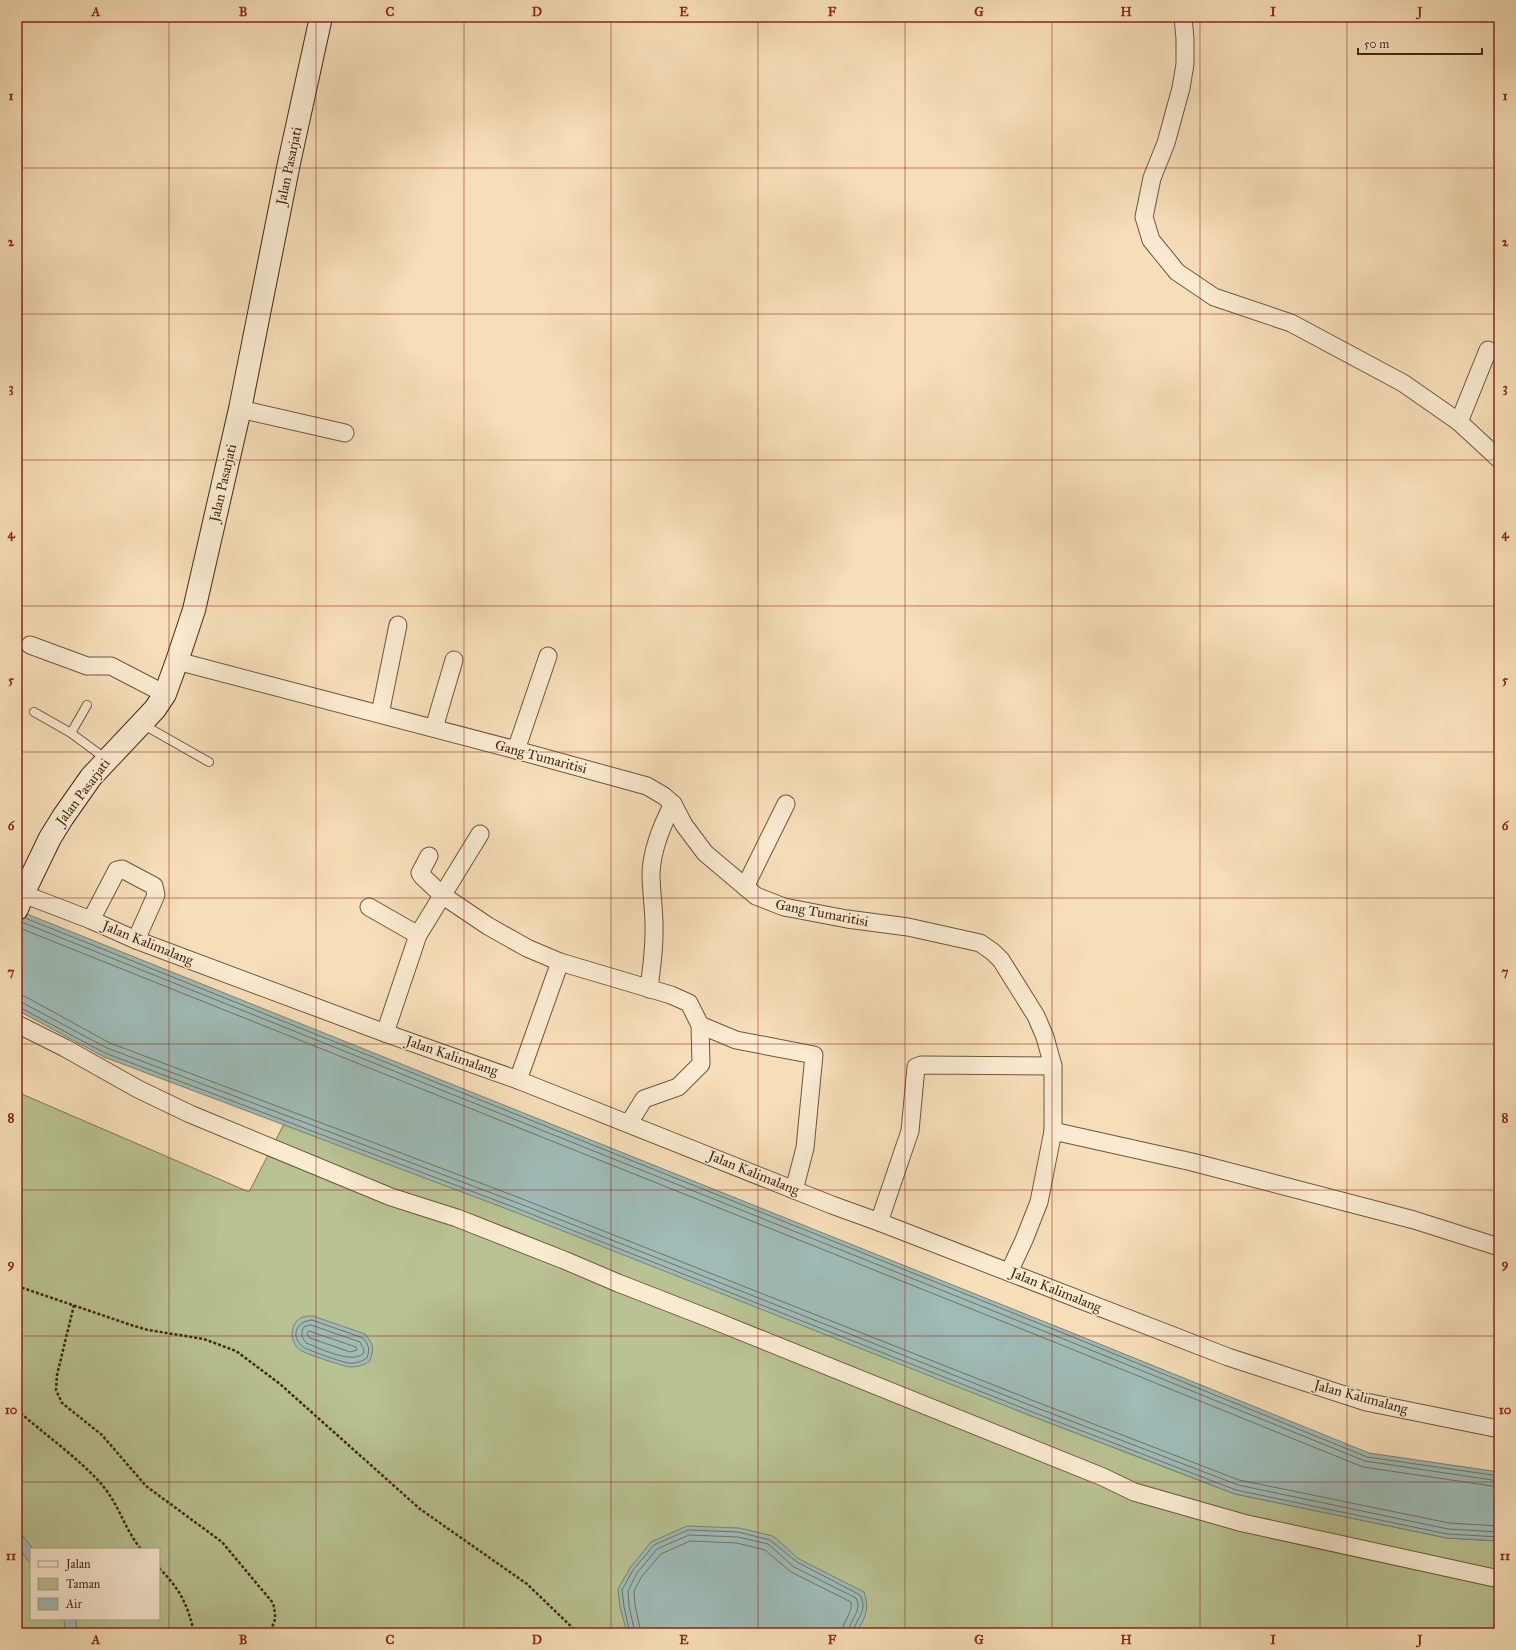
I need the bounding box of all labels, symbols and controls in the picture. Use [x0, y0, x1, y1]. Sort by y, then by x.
text: A [91, 4, 101, 20]
text: B [239, 4, 248, 20]
text: C [386, 4, 395, 20]
text: D [532, 4, 542, 20]
text: E [679, 4, 689, 20]
text: F [828, 4, 837, 20]
text: G [974, 4, 984, 20]
text: H [1120, 4, 1132, 20]
text: I [1270, 4, 1276, 20]
text: J [1415, 4, 1423, 20]
scale bar [1358, 30, 1482, 56]
text: 50 m [1364, 37, 1389, 51]
text: 1 [8, 88, 14, 104]
text: 1 [1502, 88, 1508, 104]
street label: Jalan Pasarjati [272, 125, 307, 209]
text: 2 [8, 234, 15, 250]
text: 2 [1502, 234, 1509, 250]
text: 3 [8, 380, 14, 396]
text: 3 [1502, 380, 1508, 396]
street label: Jalan Pasarjati [205, 442, 241, 526]
text: 4 [7, 526, 15, 542]
text: 4 [1501, 526, 1509, 542]
text: 5 [8, 672, 15, 688]
text: 5 [1502, 672, 1509, 688]
street label: Gang Tumaritisi [493, 737, 589, 777]
street label: Jalan Pasarjati [51, 755, 115, 831]
text: 6 [8, 818, 16, 834]
text: 6 [1502, 818, 1510, 834]
street label: Gang Tumaritisi [774, 896, 870, 930]
street label: Jalan Kalimalang [98, 916, 196, 970]
text: 7 [8, 964, 15, 980]
text: 7 [1502, 964, 1509, 980]
street label: Jalan Kalimalang [401, 1032, 501, 1081]
text: 8 [8, 1110, 15, 1126]
text: 8 [1502, 1110, 1509, 1126]
street label: Jalan Kalimalang [704, 1146, 802, 1200]
text: 9 [8, 1256, 15, 1272]
text: 9 [1502, 1256, 1509, 1272]
street label: Jalan Kalimalang [1006, 1263, 1104, 1317]
street label: Jalan Kalimalang [1310, 1376, 1410, 1419]
text: 10 [5, 1402, 18, 1418]
text: 10 [1499, 1402, 1512, 1418]
text: 11 [6, 1548, 16, 1564]
legend [30, 1548, 160, 1620]
text: 11 [1500, 1548, 1510, 1564]
text: Jalan [64, 1557, 91, 1572]
text: Taman [66, 1577, 101, 1591]
text: Air [65, 1597, 82, 1611]
text: A [91, 1632, 101, 1648]
text: B [239, 1632, 248, 1648]
text: C [386, 1632, 395, 1648]
text: D [532, 1632, 542, 1648]
text: E [679, 1632, 689, 1648]
text: F [828, 1632, 837, 1648]
text: G [974, 1632, 984, 1648]
text: H [1120, 1632, 1132, 1648]
text: I [1270, 1632, 1276, 1648]
text: J [1415, 1632, 1423, 1648]

